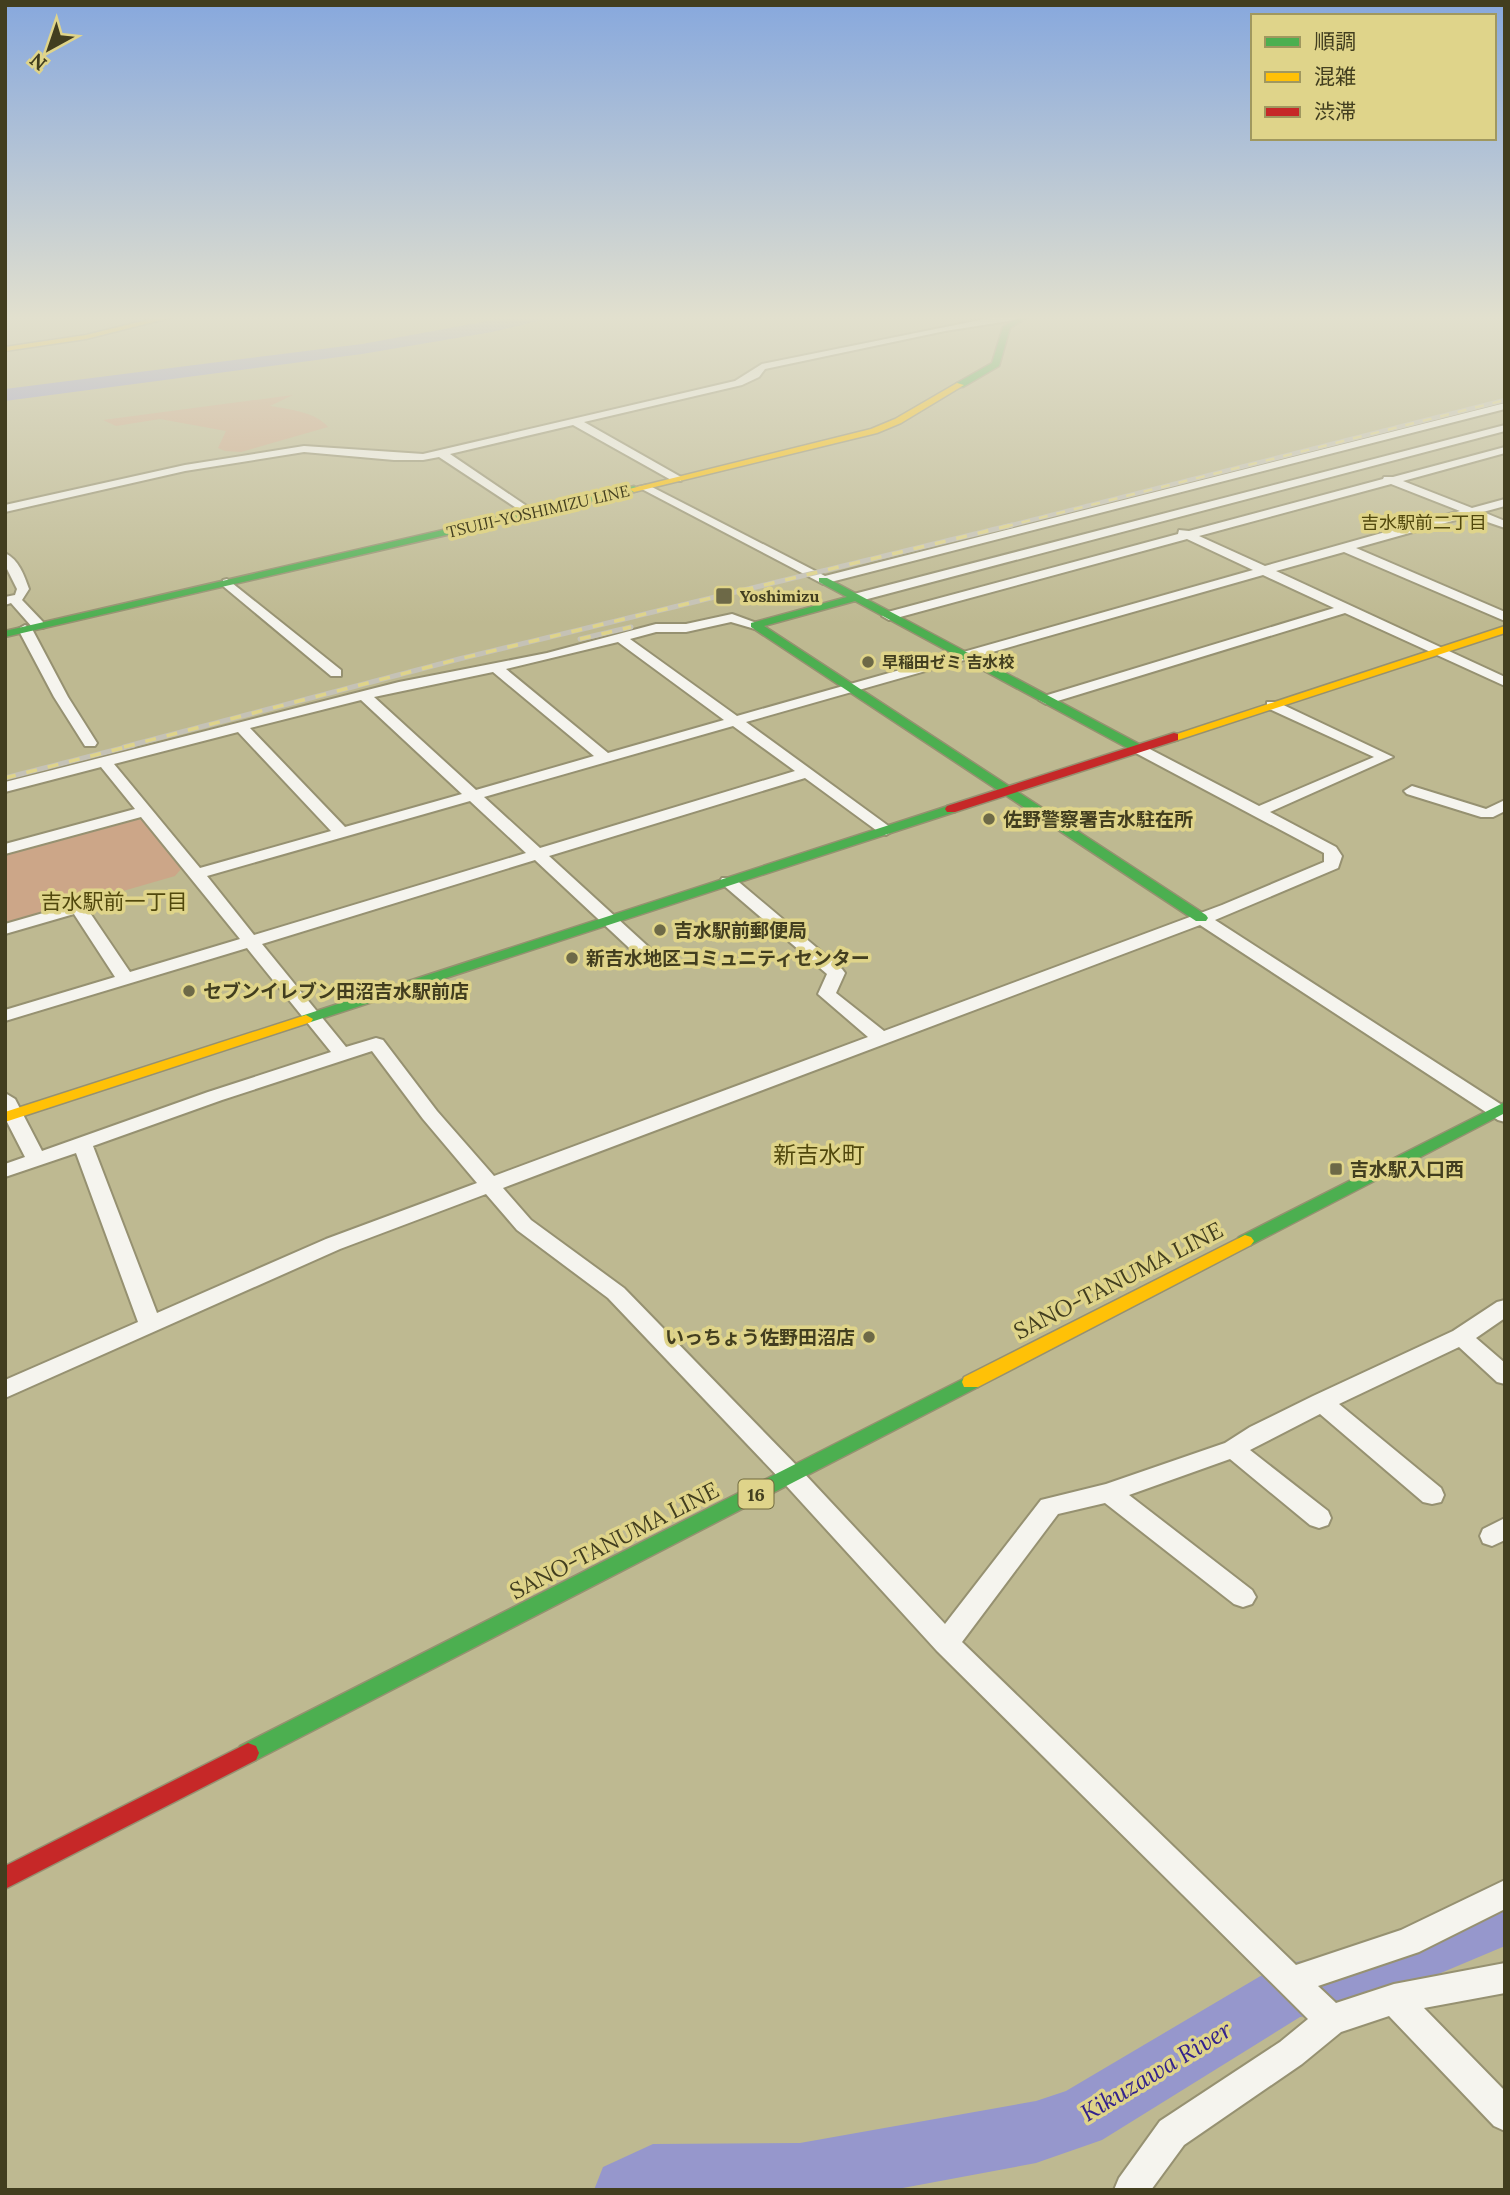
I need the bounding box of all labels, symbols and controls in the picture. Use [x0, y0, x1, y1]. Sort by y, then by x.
north arrow [14, 14, 84, 84]
legend [1251, 14, 1496, 140]
text: 順調 [1314, 28, 1356, 55]
text: N [24, 48, 51, 76]
text: 混雑 [1314, 63, 1356, 90]
text: 渋滞 [1314, 98, 1356, 125]
street label: TSUIJI-YOSHIMIZU LINE [445, 480, 631, 542]
district label: 吉水駅前二丁目 [1361, 511, 1487, 534]
marker: Yoshimizu [714, 586, 734, 606]
place label: Yoshimizu [740, 586, 820, 606]
place label: 早稲田ゼミ 吉水校 [882, 652, 1014, 672]
marker: 早稲田ゼミ 吉水校 [860, 654, 876, 670]
place label: 佐野警察署吉水駐在所 [1003, 807, 1193, 831]
marker: 佐野警察署吉水駐在所 [981, 811, 997, 827]
district label: 吉水駅前一丁目 [41, 888, 188, 915]
place label: 吉水駅前郵便局 [674, 918, 807, 942]
marker: 吉水駅前郵便局 [652, 922, 668, 938]
place label: 新吉水地区コミュニティセンター [586, 946, 870, 970]
marker: 新吉水地区コミュニティセンター [564, 950, 580, 966]
place label: セブンイレブン田沼吉水駅前店 [203, 979, 469, 1003]
marker: セブンイレブン田沼吉水駅前店 [181, 983, 197, 999]
district label: 新吉水町 [773, 1140, 865, 1169]
place label: 吉水駅入口西 [1350, 1157, 1464, 1181]
marker: 吉水駅入口西 [1328, 1161, 1344, 1177]
street label: SANO-TANUMA LINE [1009, 1215, 1227, 1345]
place label: いっちょう佐野田沼店 [665, 1325, 855, 1349]
marker: いっちょう佐野田沼店 [861, 1329, 877, 1345]
street label: SANO-TANUMA LINE [505, 1475, 723, 1605]
road number: 16 [738, 1479, 774, 1508]
water label: Kikuzawa River [1075, 2014, 1237, 2128]

